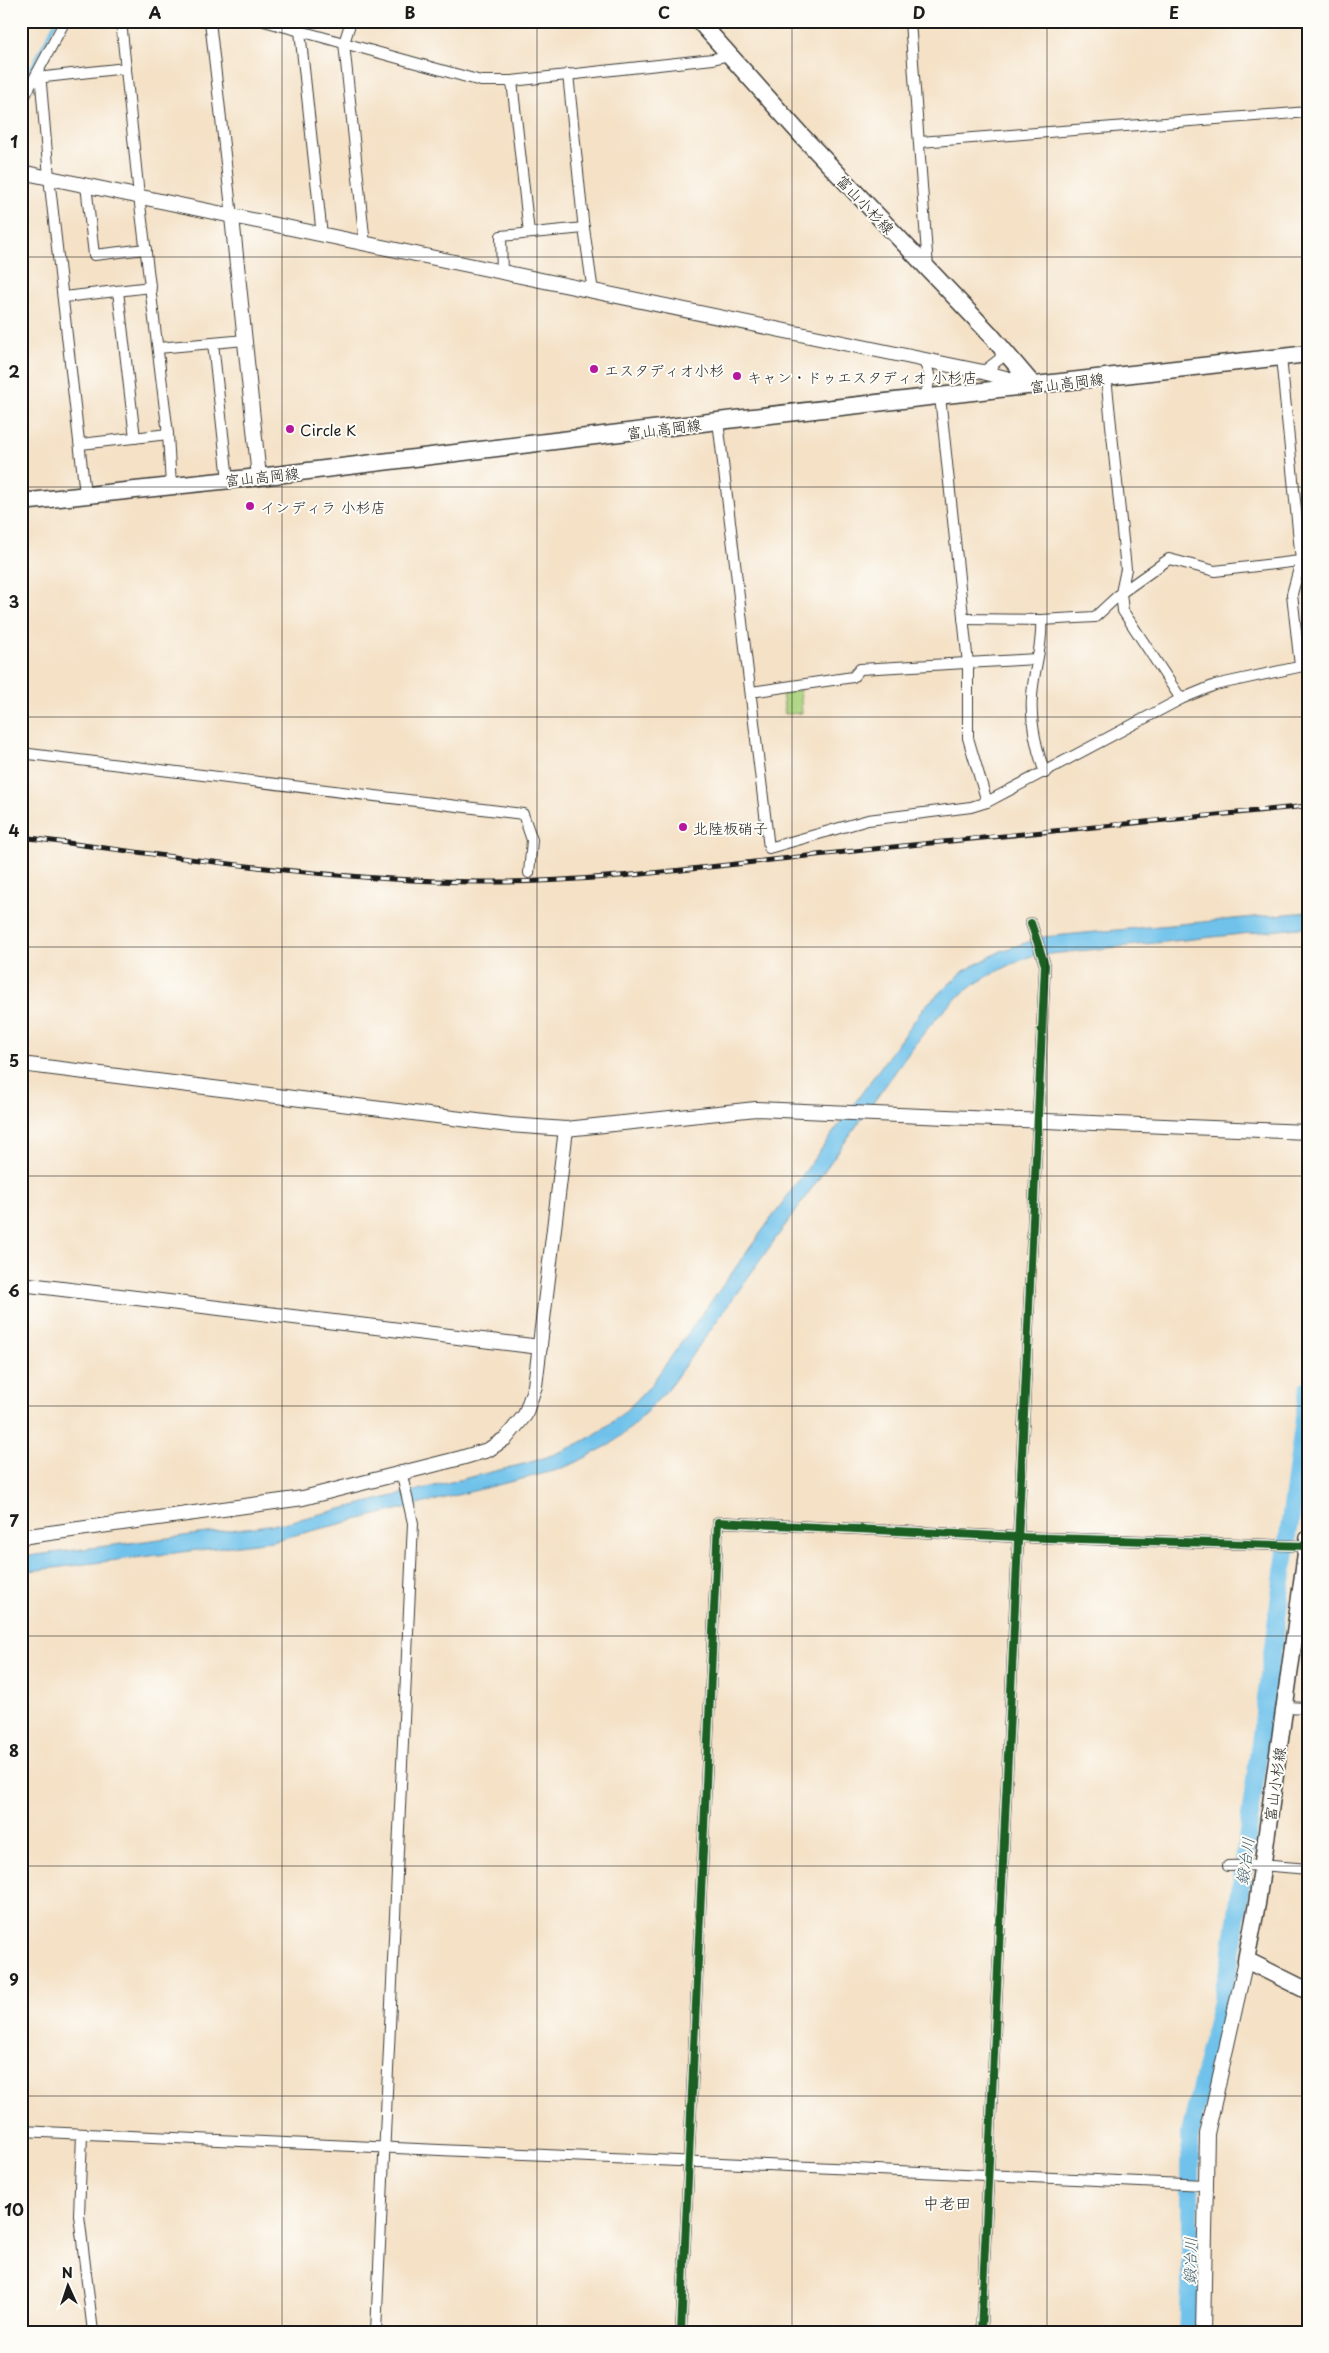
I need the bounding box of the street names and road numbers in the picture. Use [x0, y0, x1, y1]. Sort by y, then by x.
street label: 富山小杉線 [832, 169, 900, 239]
street label: 富山高岡線 [1028, 366, 1106, 398]
street label: 富山高岡線 [625, 412, 703, 444]
street label: 富山高岡線 [223, 461, 301, 491]
street label: 富山小杉線 [1257, 1745, 1291, 1823]

